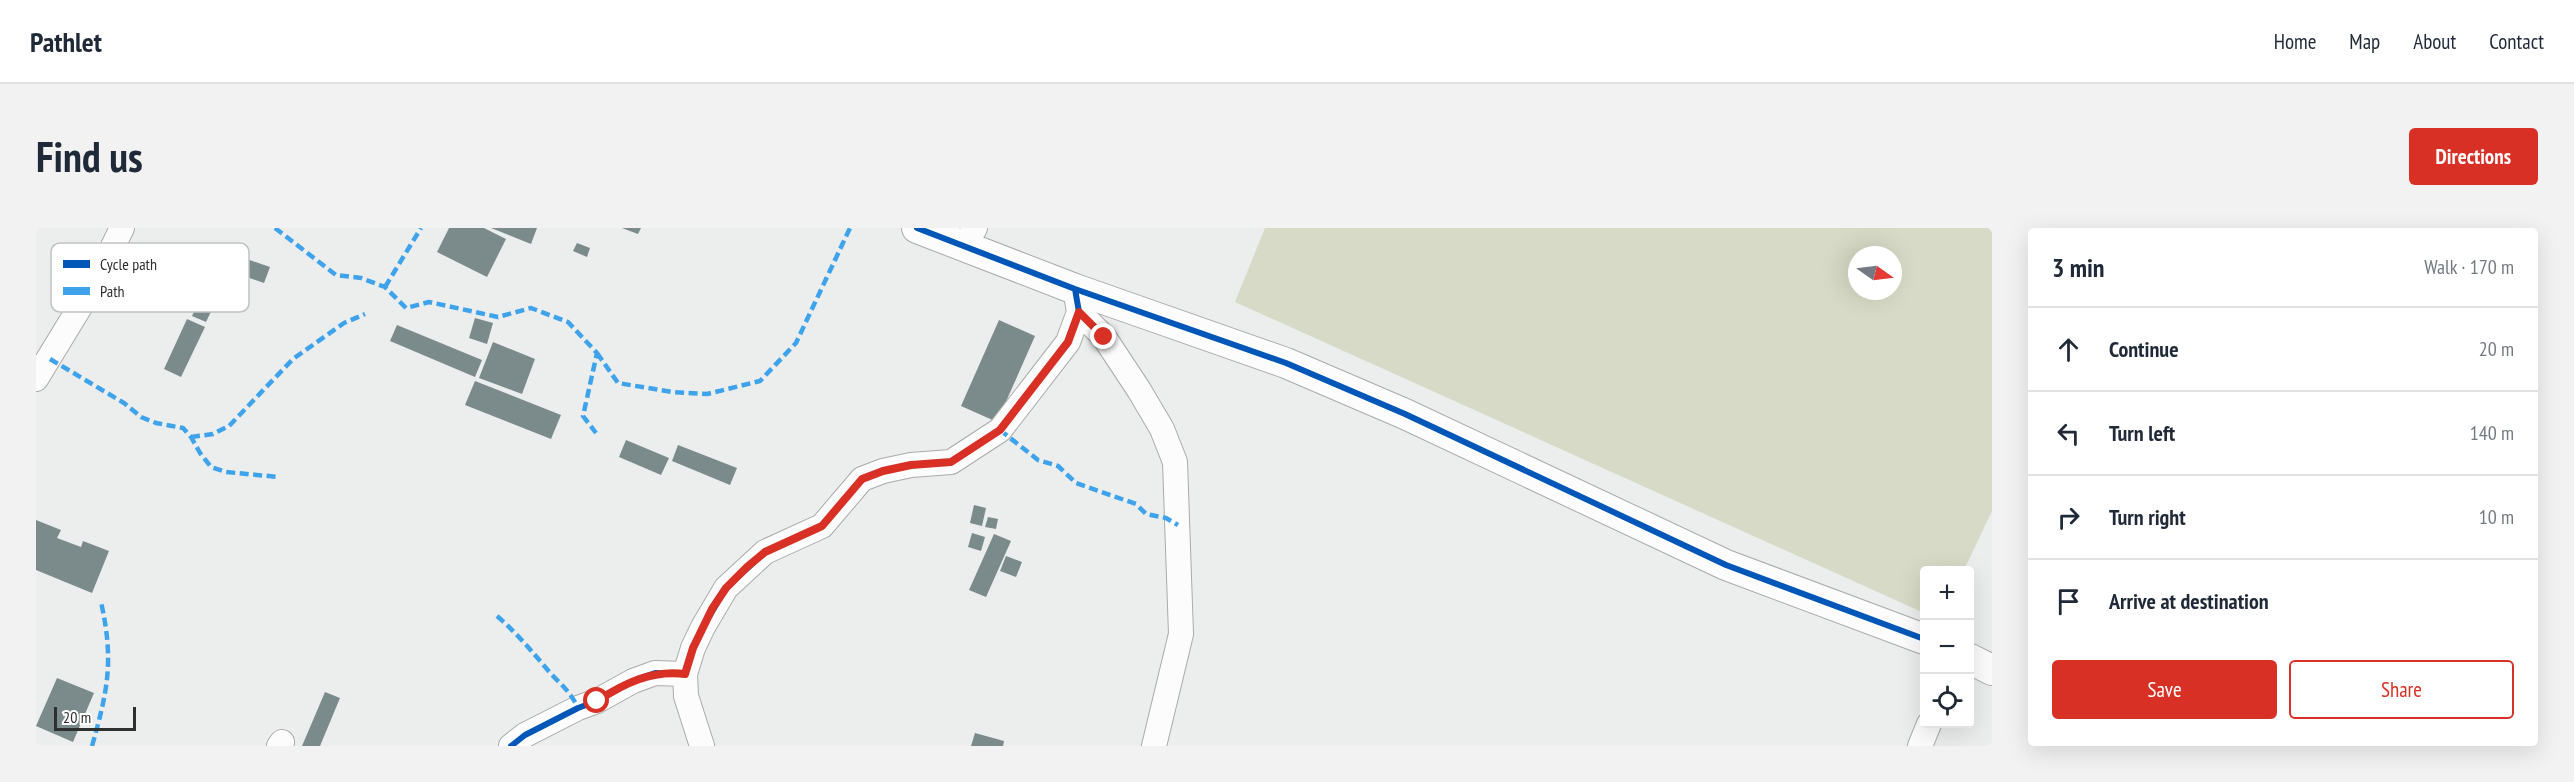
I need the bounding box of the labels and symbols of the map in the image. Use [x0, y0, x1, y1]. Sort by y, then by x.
legend [51, 243, 249, 312]
north arrow [1848, 246, 1902, 300]
text: Cycle path [100, 254, 157, 274]
text: Path [100, 281, 125, 301]
route end [1090, 323, 1116, 349]
route start [583, 687, 609, 713]
scale bar [54, 704, 136, 732]

